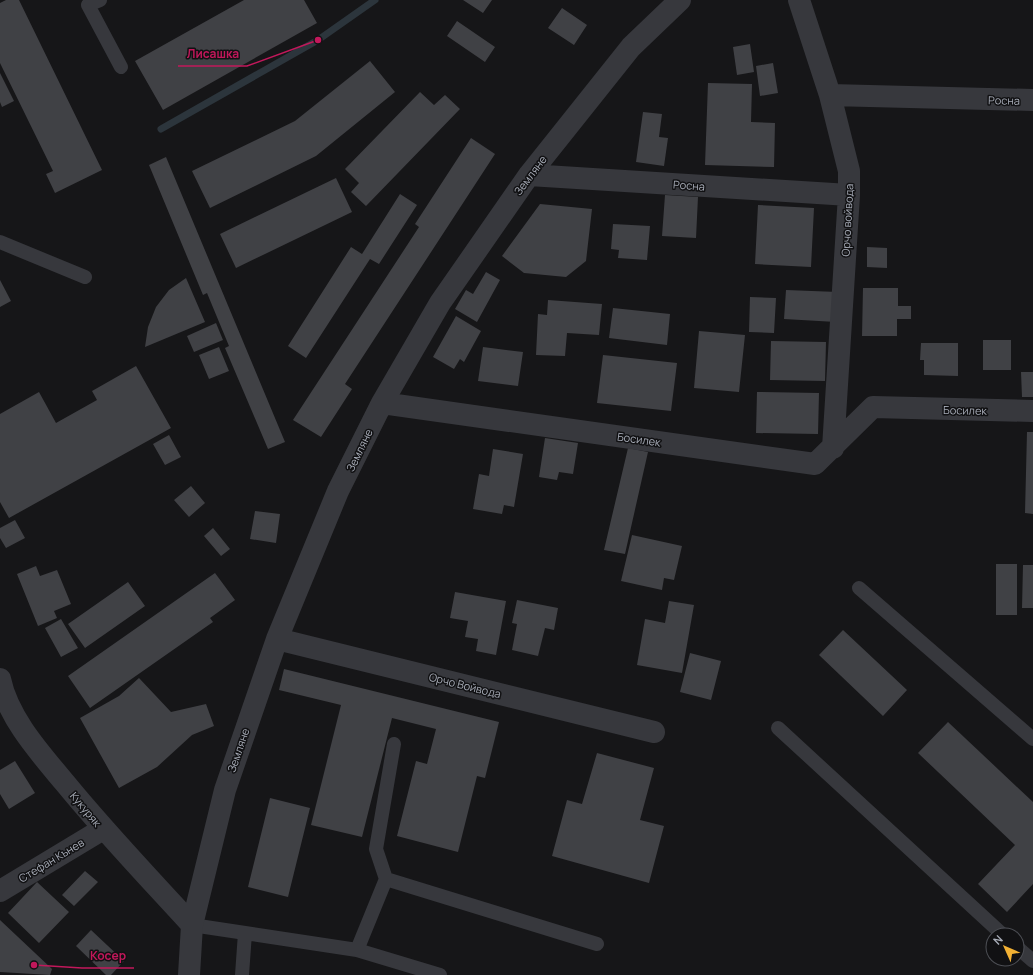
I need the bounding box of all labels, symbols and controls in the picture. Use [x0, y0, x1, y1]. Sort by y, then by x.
callout: Лисашка [178, 42, 247, 66]
text: Лисашка [187, 45, 239, 62]
street label: Росна [988, 92, 1020, 108]
street label: Земляне [510, 152, 550, 198]
street label: Росна [673, 176, 705, 194]
street label: Орчо войвода [838, 183, 856, 257]
street label: Босилек [943, 402, 988, 418]
street label: Земляне [342, 426, 376, 474]
street label: Босилек [616, 429, 662, 450]
street label: Орчо Войвода [427, 669, 503, 701]
street label: Земляне [223, 725, 253, 774]
street label: Кукуряк [67, 788, 105, 830]
street label: Стефан Кънев [15, 834, 87, 885]
north arrow [985, 927, 1025, 967]
text: N [989, 931, 1006, 948]
callout: Косер [82, 944, 134, 968]
text: Косер [90, 947, 126, 964]

